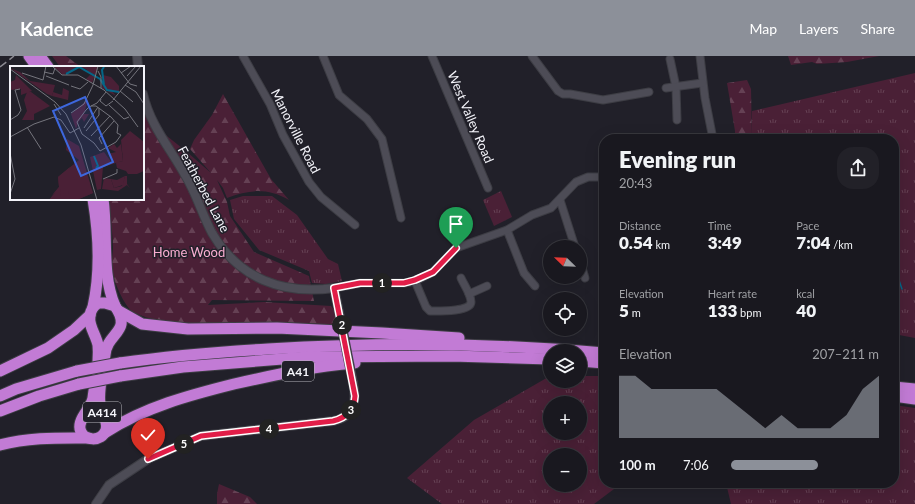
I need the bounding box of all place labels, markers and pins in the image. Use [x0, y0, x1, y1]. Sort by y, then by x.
pin [439, 207, 473, 248]
pin: 1 [372, 273, 392, 293]
pin: 2 [332, 315, 352, 335]
pin: 3 [341, 400, 361, 420]
pin [131, 418, 165, 459]
pin: 4 [259, 419, 279, 439]
pin: 5 [174, 434, 194, 454]

